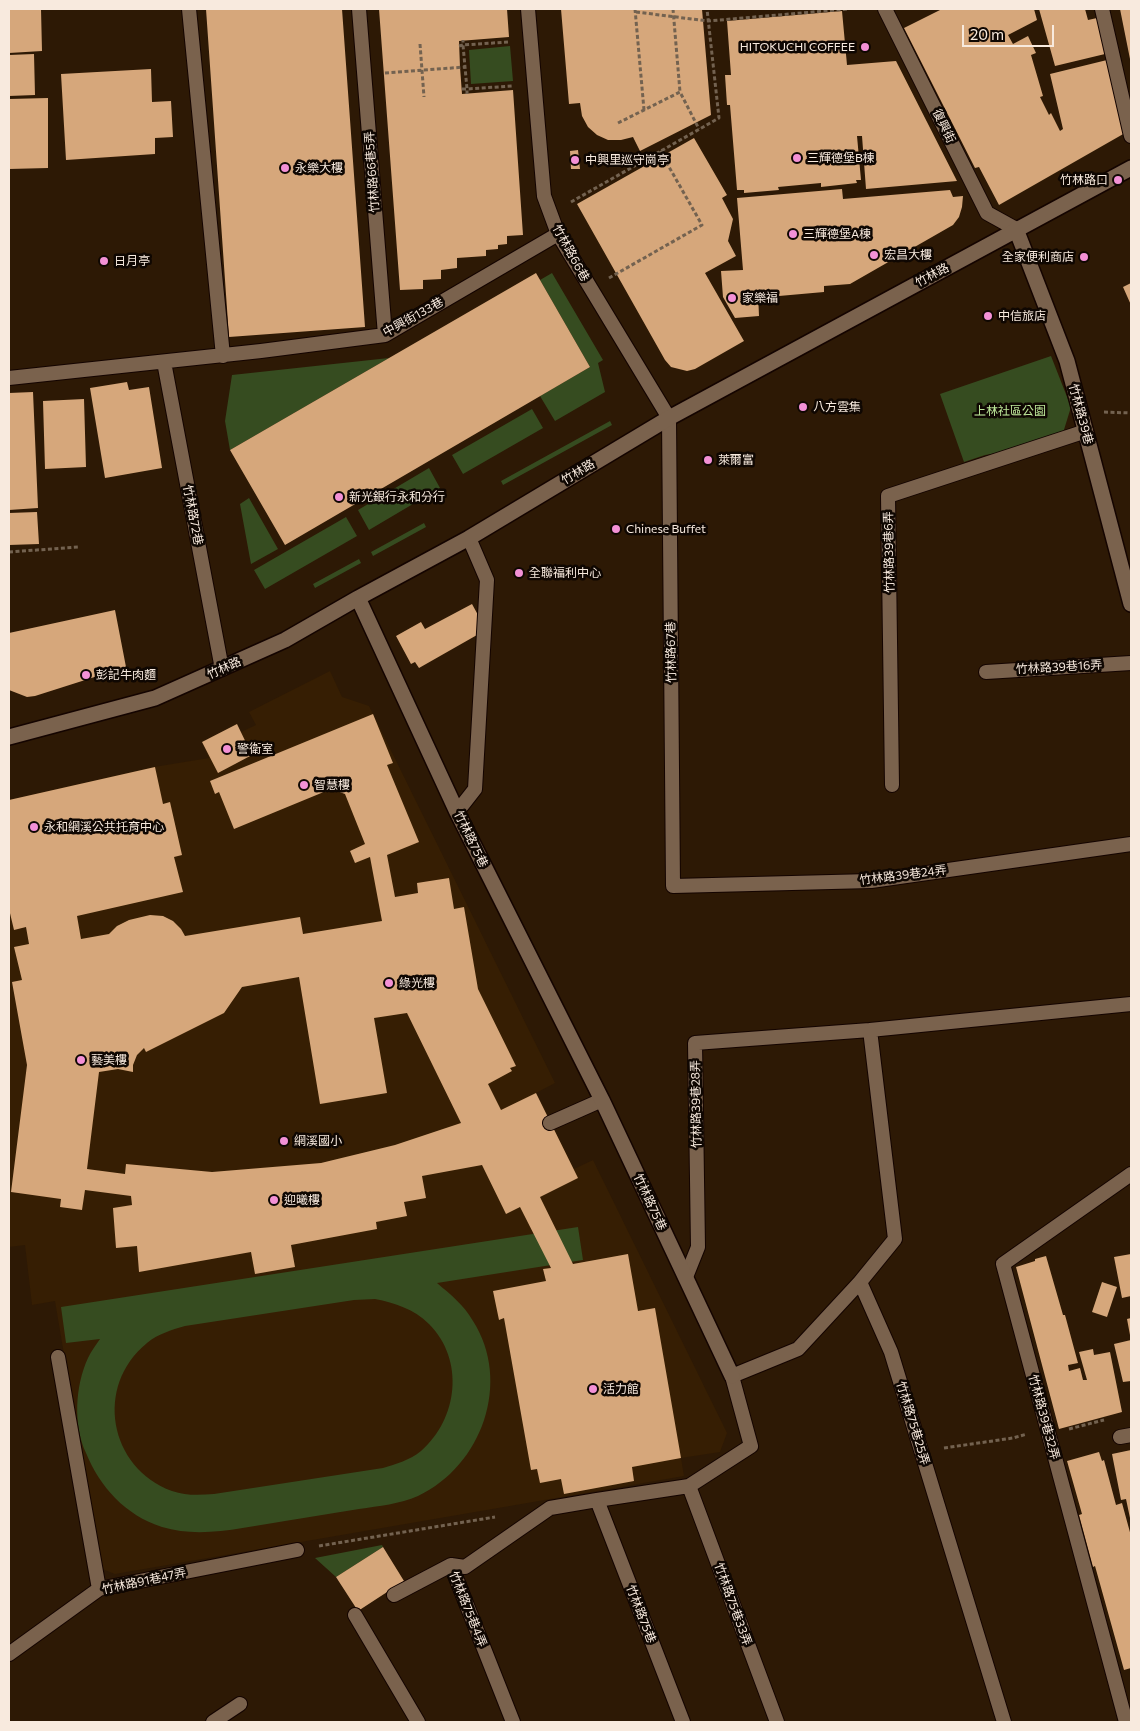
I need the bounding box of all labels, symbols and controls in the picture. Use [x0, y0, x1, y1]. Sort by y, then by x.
scale bar [965, 15, 1058, 47]
text: 20 m [970, 25, 1004, 43]
place label: HITOKUCHI COFFEE [740, 40, 855, 54]
marker: HITOKUCHI COFFEE [859, 41, 871, 53]
street label: 復興街 [930, 107, 958, 145]
street label: 竹林路66巷5弄 [362, 131, 382, 213]
place label: 三輝德堡B棟 [807, 151, 875, 165]
marker: 三輝德堡B棟 [791, 152, 803, 164]
place label: 中興里巡守崗亭 [585, 153, 669, 167]
marker: 中興里巡守崗亭 [569, 154, 581, 166]
place label: 永樂大樓 [295, 161, 343, 175]
marker: 永樂大樓 [279, 162, 291, 174]
place label: 竹林路口 [1060, 173, 1108, 187]
marker: 竹林路口 [1112, 174, 1124, 186]
street label: 竹林路66巷 [550, 222, 592, 284]
place label: 三輝德堡A棟 [803, 227, 871, 241]
marker: 三輝德堡A棟 [787, 228, 799, 240]
place label: 宏昌大樓 [884, 248, 932, 262]
marker: 宏昌大樓 [868, 249, 880, 261]
place label: 全家便利商店 [1002, 250, 1074, 264]
marker: 全家便利商店 [1078, 251, 1090, 263]
place label: 日月亭 [114, 254, 150, 268]
marker: 日月亭 [98, 255, 110, 267]
street label: 竹林路 [913, 260, 951, 290]
place label: 家樂福 [742, 291, 778, 305]
marker: 家樂福 [726, 292, 738, 304]
street label: 中興街133巷 [380, 295, 446, 339]
place label: 中信旅店 [998, 309, 1046, 323]
marker: 中信旅店 [982, 310, 994, 322]
street label: 竹林路39巷 [1066, 382, 1096, 446]
place label: 八方雲集 [813, 400, 861, 414]
marker: 八方雲集 [797, 401, 809, 413]
park label: 上林社區公園 [974, 404, 1046, 418]
place label: 萊爾富 [718, 453, 754, 467]
marker: 萊爾富 [702, 454, 714, 466]
street label: 竹林路 [559, 457, 597, 487]
street label: 竹林路72巷 [180, 484, 206, 546]
place label: 新光銀行永和分行 [349, 490, 445, 504]
marker: 新光銀行永和分行 [333, 491, 345, 503]
street label: 竹林路39巷6弄 [881, 511, 897, 593]
place label: Chinese Buffet [626, 522, 706, 536]
marker: Chinese Buffet [610, 523, 622, 535]
place label: 全聯福利中心 [529, 566, 601, 580]
marker: 全聯福利中心 [513, 567, 525, 579]
street label: 竹林路67巷 [663, 621, 679, 683]
street label: 竹林路 [205, 654, 243, 682]
street label: 竹林路39巷16弄 [1015, 658, 1103, 676]
place label: 彭記牛肉麵 [96, 668, 156, 682]
marker: 彭記牛肉麵 [80, 669, 92, 681]
place label: 警衛室 [237, 742, 273, 756]
marker: 警衛室 [221, 743, 233, 755]
place label: 智慧樓 [314, 778, 350, 792]
marker: 智慧樓 [298, 779, 310, 791]
street label: 竹林路75巷 [451, 808, 491, 870]
place label: 永和網溪公共托育中心 [44, 820, 164, 834]
marker: 永和網溪公共托育中心 [28, 821, 40, 833]
street label: 竹林路39巷24弄 [859, 863, 947, 887]
place label: 綠光樓 [399, 976, 435, 990]
marker: 綠光樓 [383, 977, 395, 989]
place label: 藝美樓 [91, 1053, 127, 1067]
marker: 藝美樓 [75, 1054, 87, 1066]
street label: 竹林路39巷28弄 [688, 1060, 704, 1148]
place label: 網溪國小 [294, 1134, 342, 1148]
marker: 網溪國小 [278, 1135, 290, 1147]
street label: 竹林路75巷 [631, 1171, 669, 1233]
place label: 迎曦樓 [284, 1193, 320, 1207]
marker: 迎曦樓 [268, 1194, 280, 1206]
street label: 竹林路39巷32弄 [1026, 1373, 1062, 1461]
street label: 竹林路75巷25弄 [893, 1379, 933, 1467]
place label: 活力館 [603, 1382, 639, 1396]
marker: 活力館 [587, 1383, 599, 1395]
street label: 竹林路75巷33弄 [711, 1561, 755, 1647]
street label: 竹林路91巷47弄 [101, 1565, 187, 1597]
street label: 竹林路75巷4弄 [446, 1569, 490, 1649]
street label: 竹林路75巷 [623, 1583, 659, 1645]

